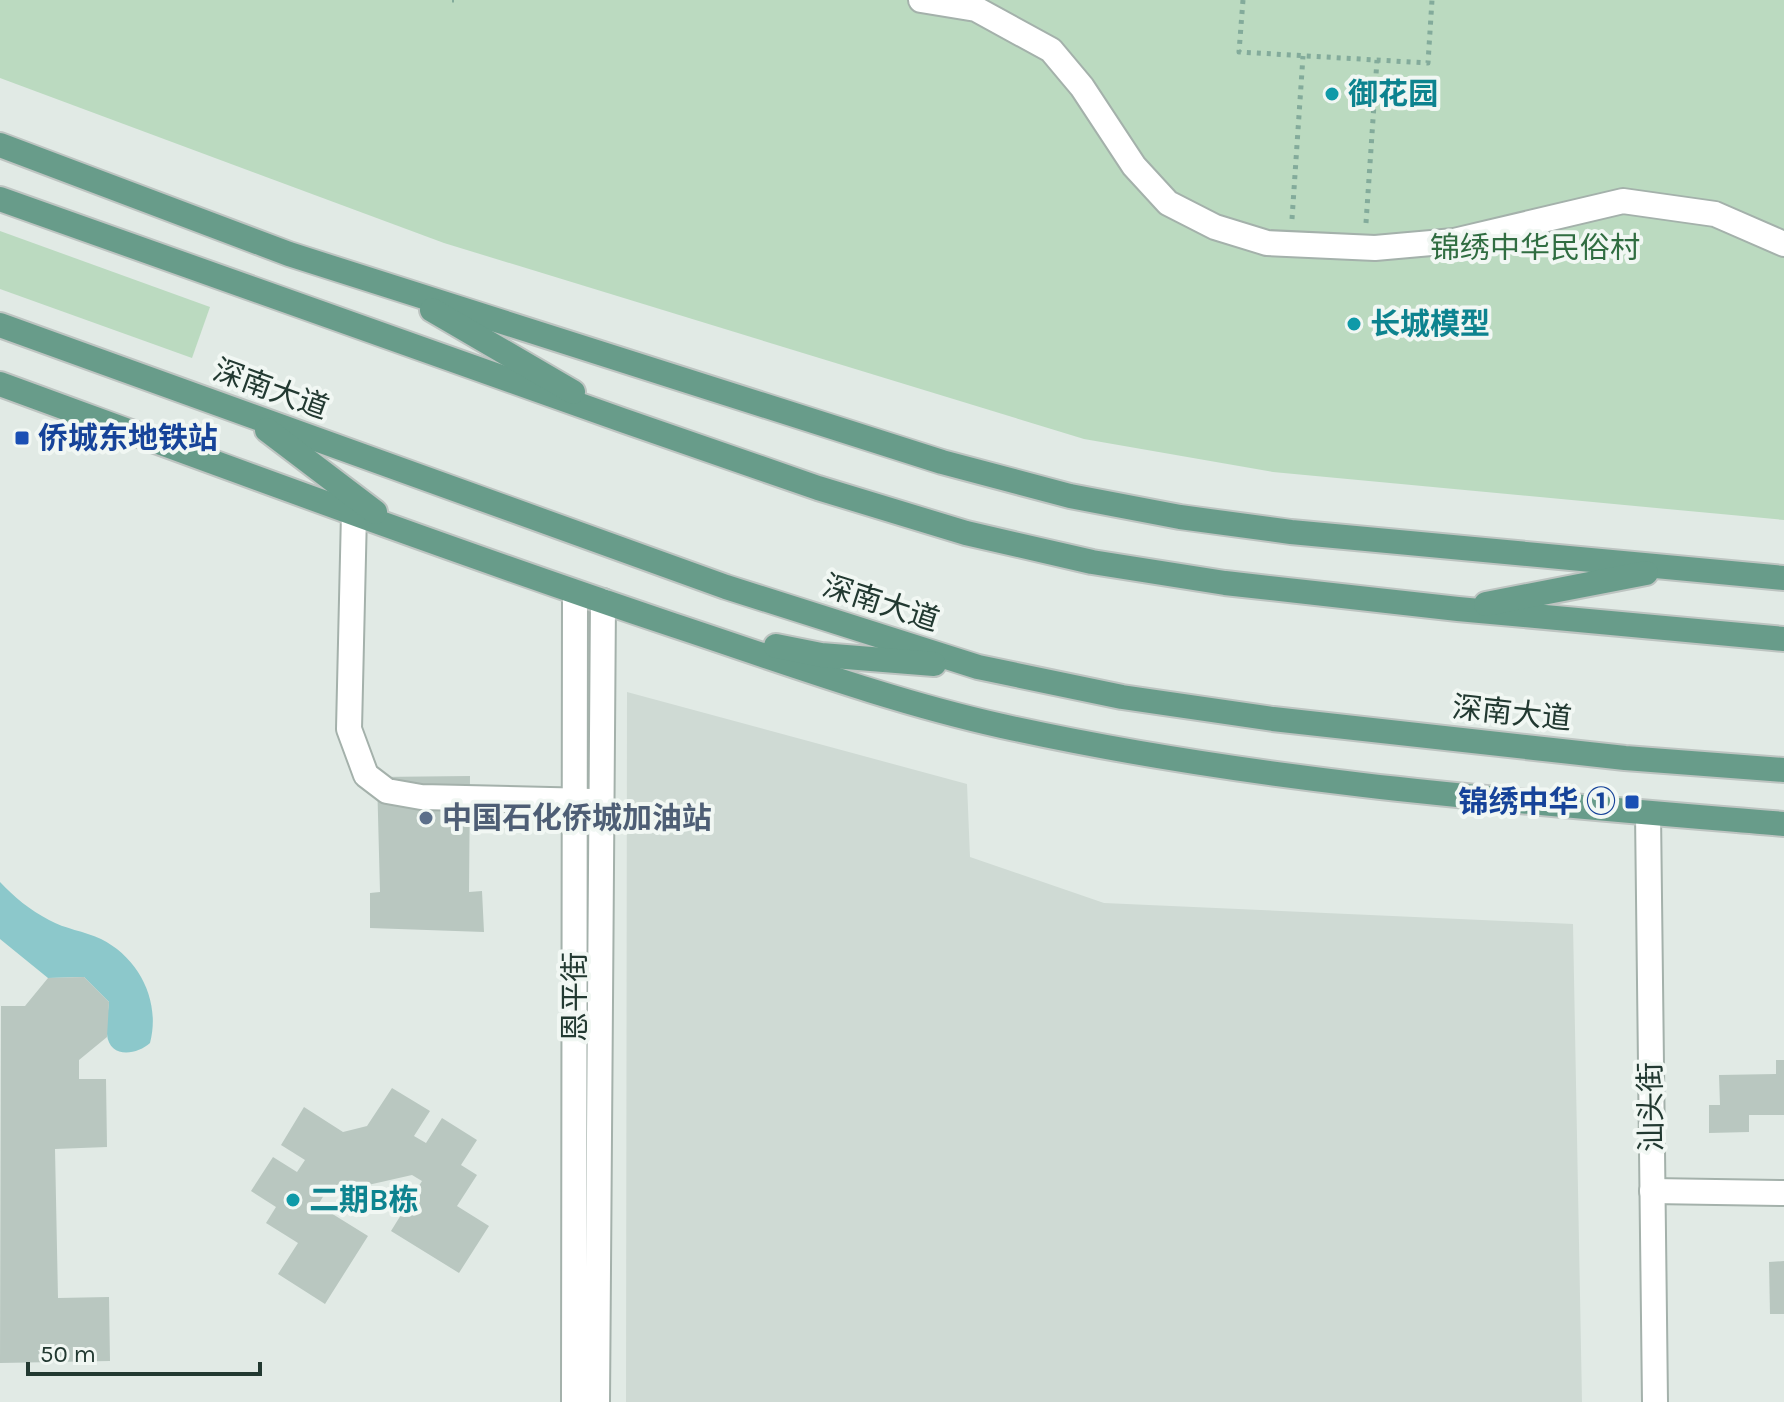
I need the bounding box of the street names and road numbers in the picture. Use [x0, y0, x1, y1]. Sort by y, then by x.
street label: 深南大道 [208, 352, 334, 426]
street label: 深南大道 [818, 567, 944, 639]
street label: 深南大道 [1450, 689, 1574, 737]
street label: 恩平街 [557, 952, 593, 1042]
street label: 汕头街 [1632, 1062, 1670, 1152]

